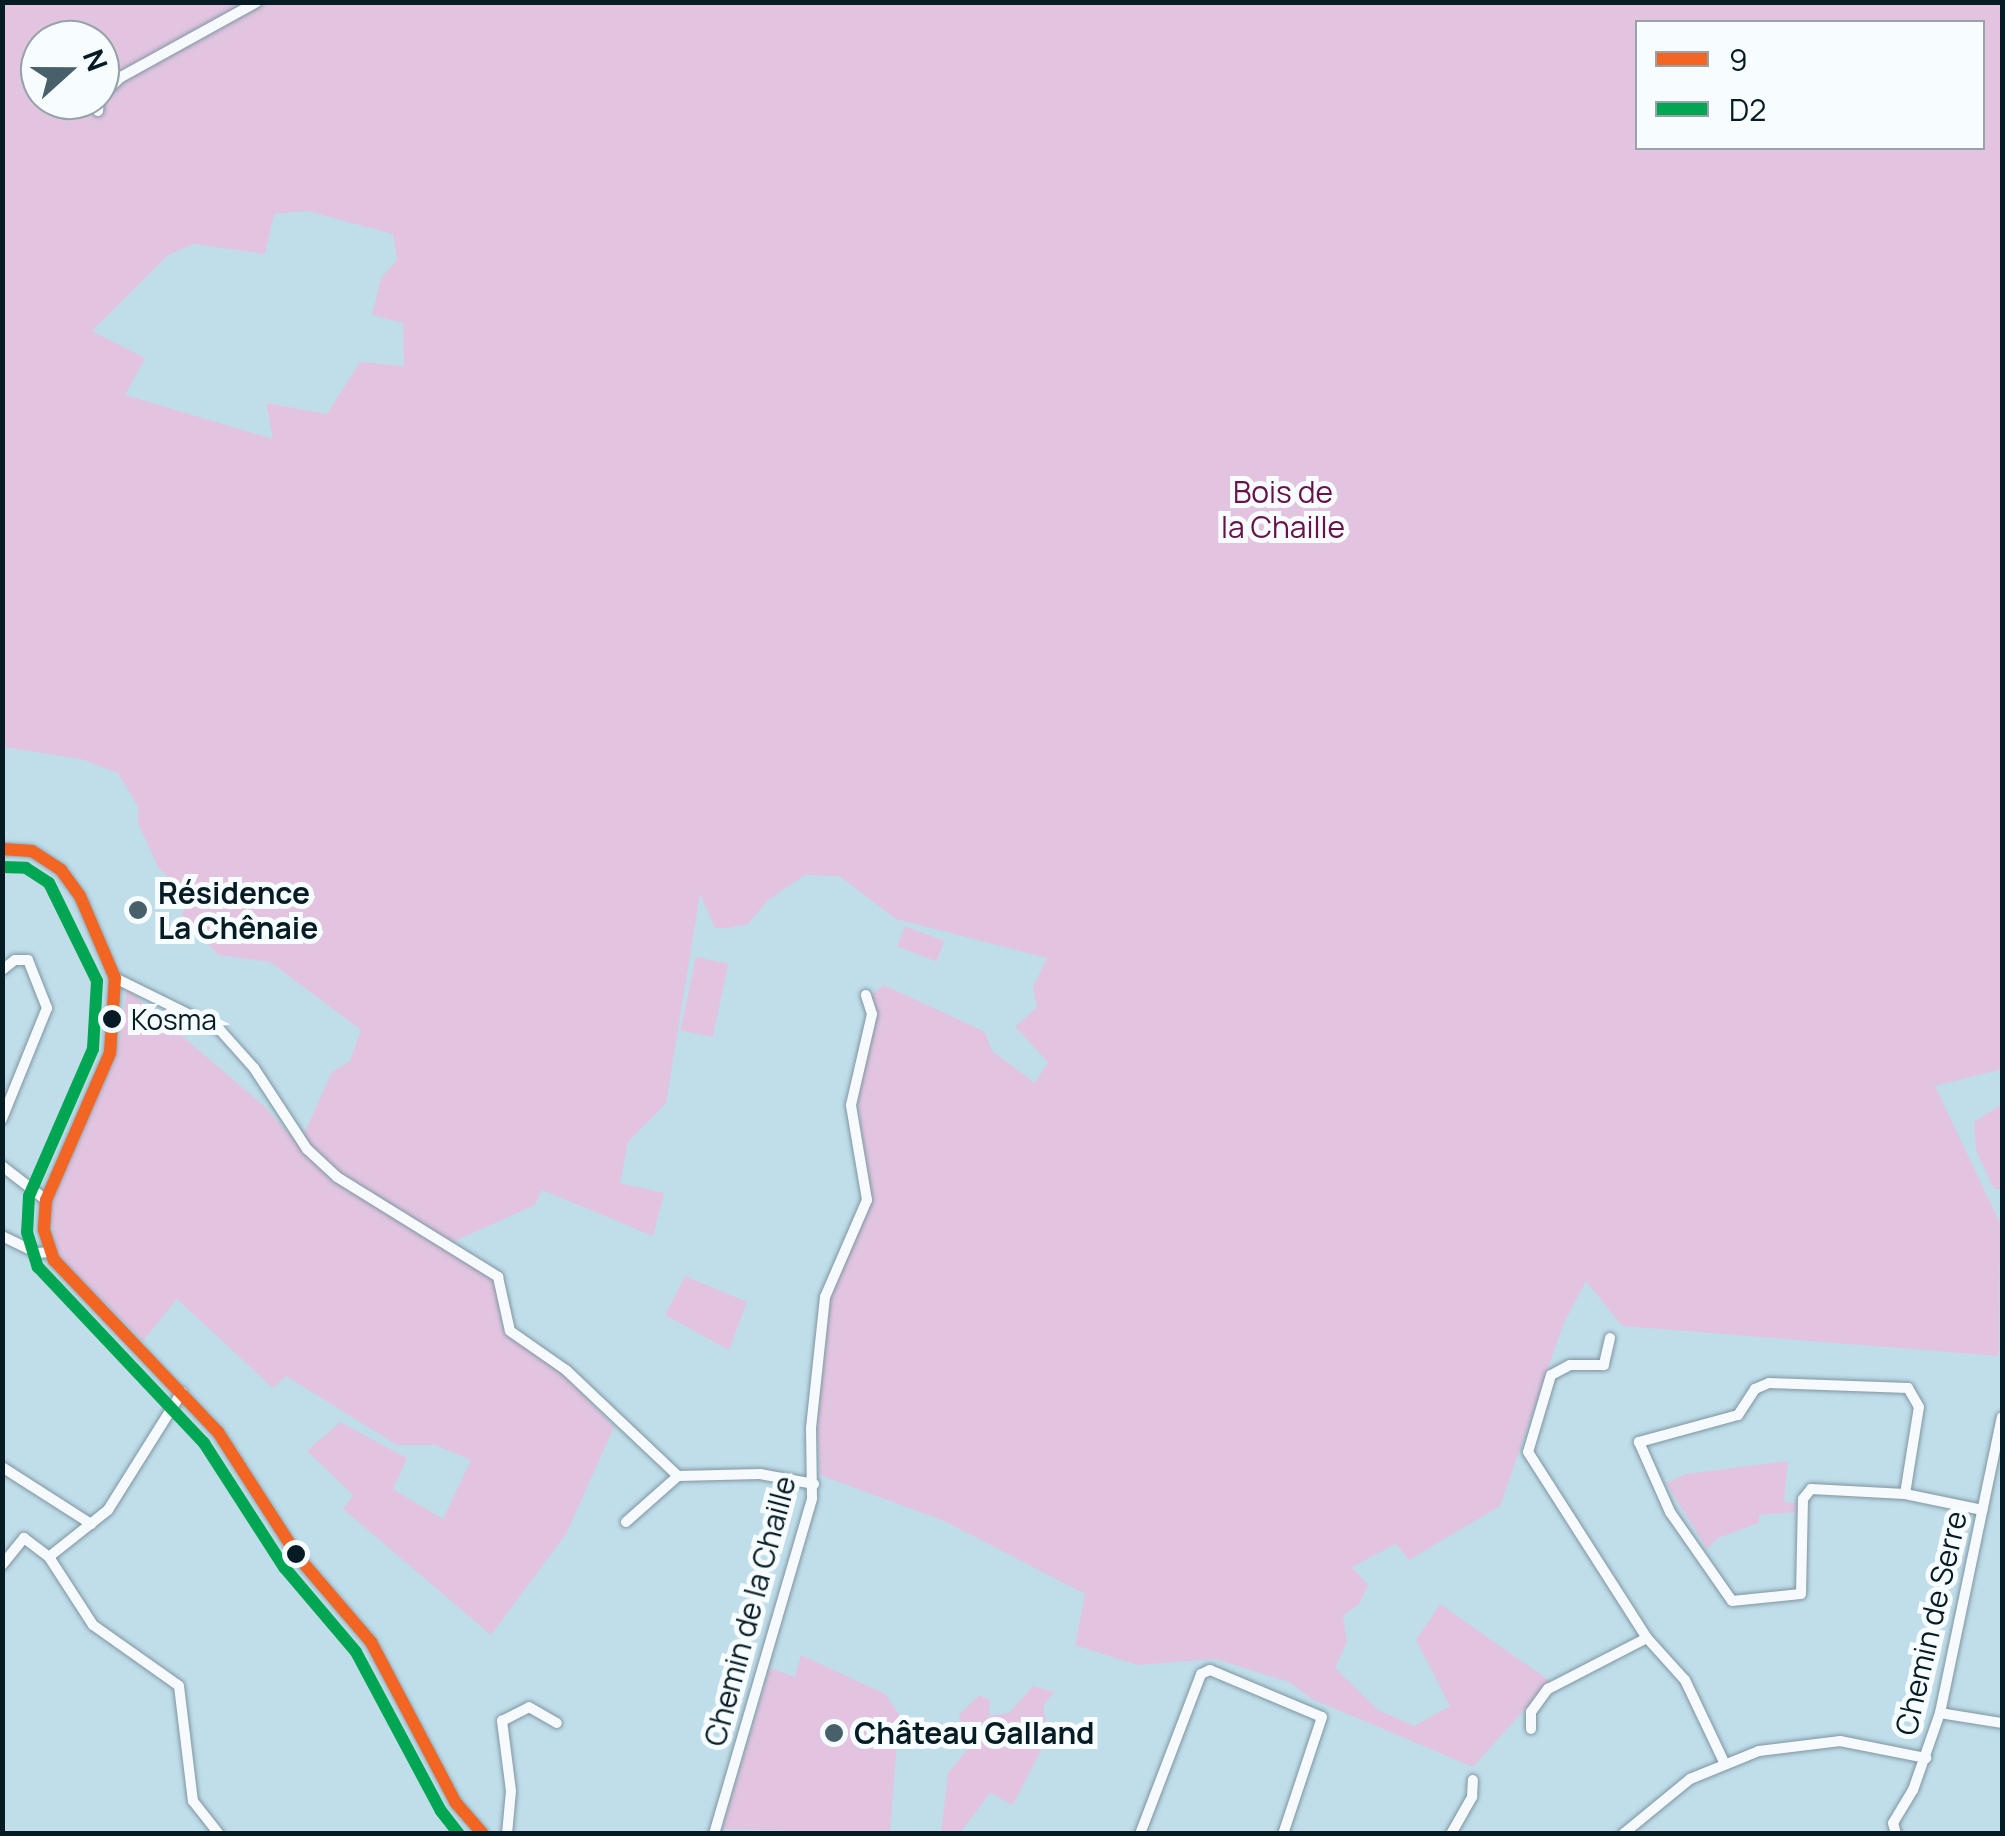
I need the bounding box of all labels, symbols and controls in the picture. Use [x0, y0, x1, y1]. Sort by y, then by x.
north arrow [20, 20, 120, 120]
legend [1635, 20, 1985, 150]
text: 9 [1729, 39, 1748, 80]
text: N [75, 44, 117, 76]
text: D2 [1729, 89, 1766, 130]
park label: Bois de la Chaille [1221, 474, 1345, 544]
place label: Résidence La Chênaie [158, 875, 318, 946]
marker: Résidence La Chênaie [127, 899, 149, 921]
place label: Kosma [131, 1002, 217, 1036]
marker: Kosma [102, 1009, 122, 1029]
street label: Chemin de la Chaille [697, 1472, 803, 1750]
street label: Chemin de Serre [1888, 1507, 1974, 1739]
unlabelled marker [286, 1544, 306, 1564]
place label: Château Galland [854, 1715, 1095, 1751]
marker: Château Galland [823, 1722, 845, 1744]

